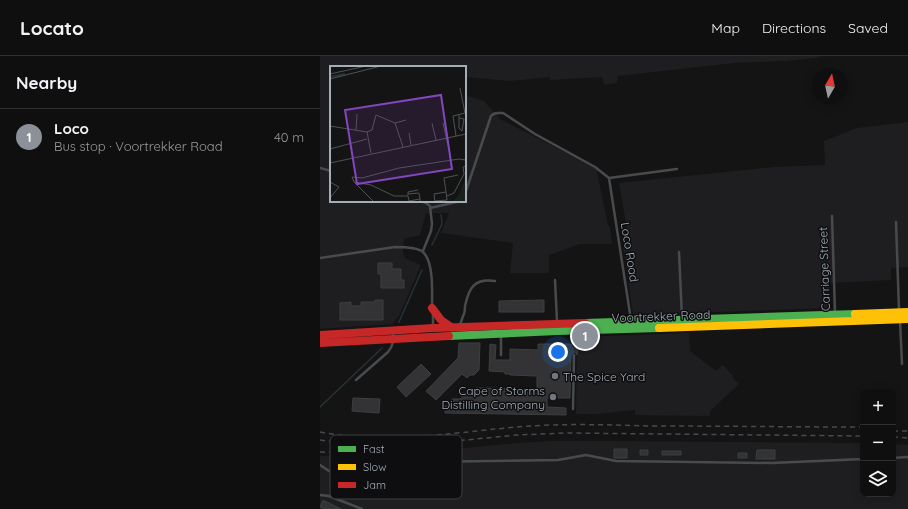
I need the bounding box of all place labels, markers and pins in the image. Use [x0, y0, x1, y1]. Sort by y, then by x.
pin: 1 [572, 321, 598, 351]
place label: The Spice Yard [563, 369, 645, 384]
marker: The Spice Yard [550, 371, 560, 381]
place label: Cape of Storms Distilling Company [441, 383, 545, 412]
marker: Cape of Storms Distilling Company [548, 392, 558, 402]

